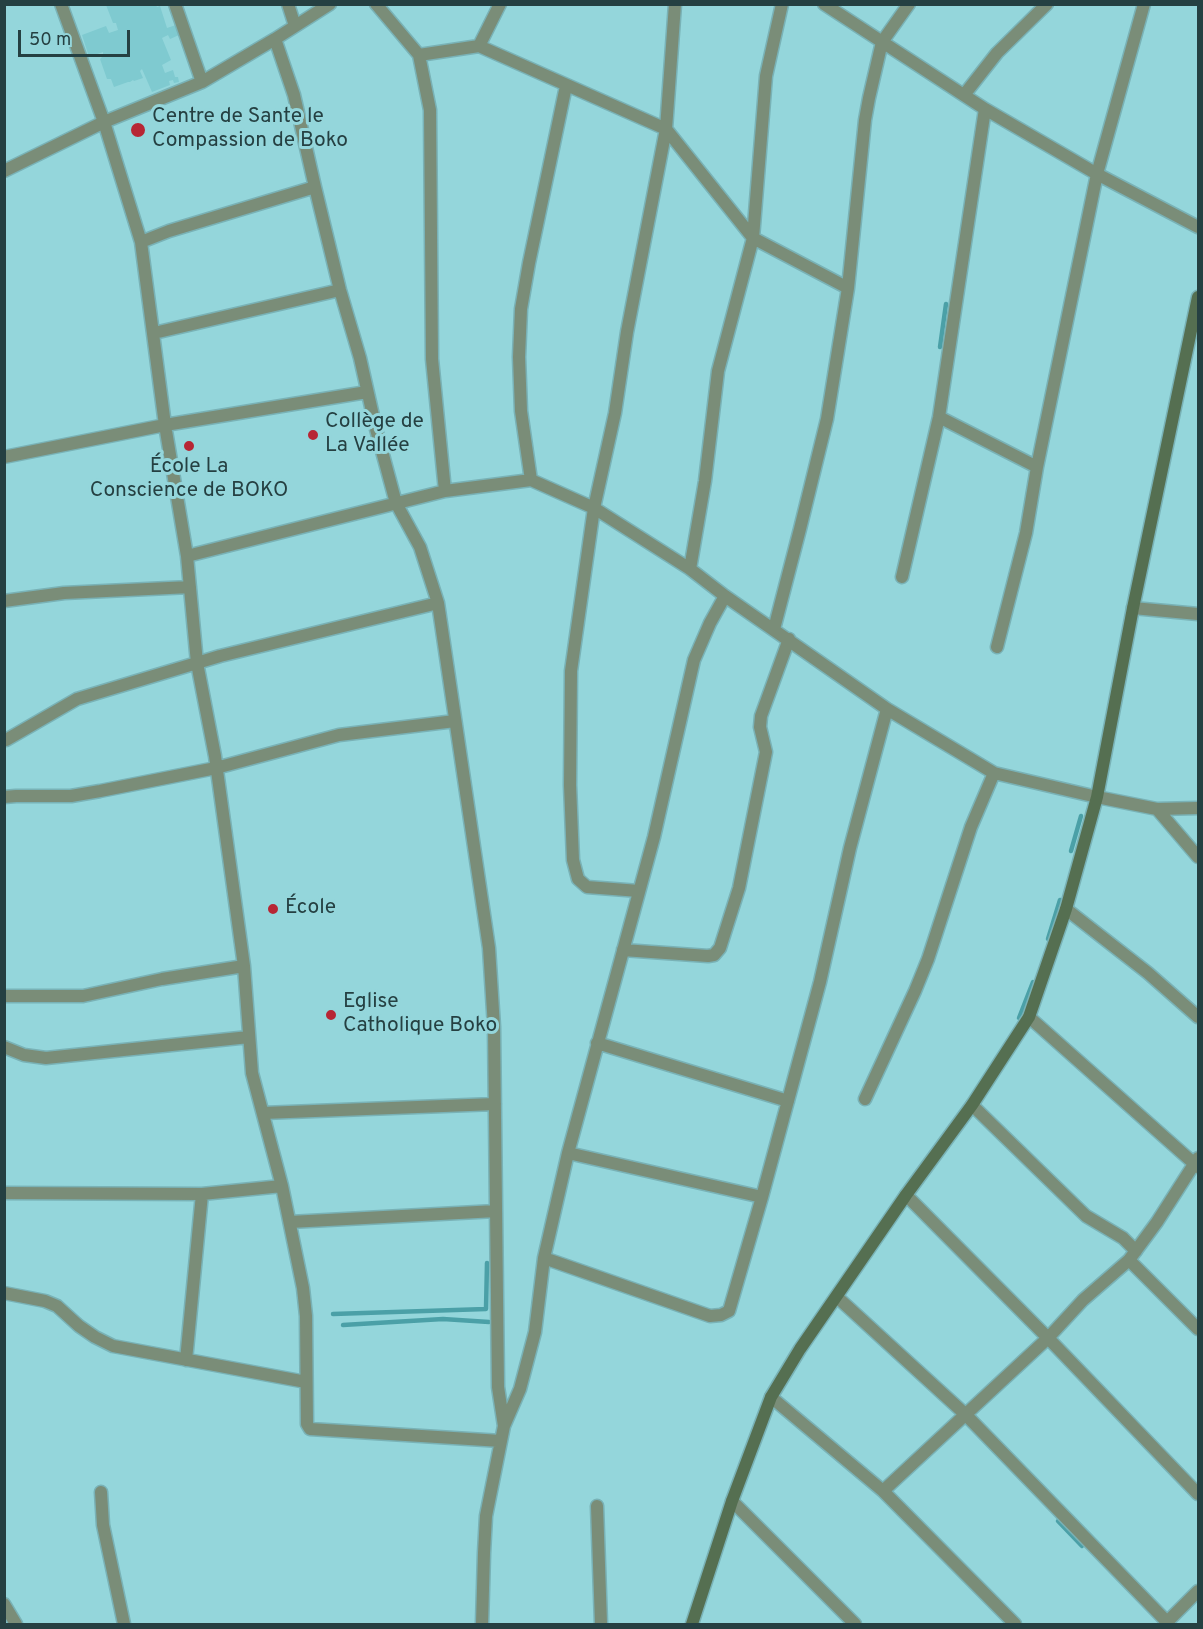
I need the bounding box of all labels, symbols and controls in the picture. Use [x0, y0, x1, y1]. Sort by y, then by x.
scale bar [21, 18, 134, 56]
text: 50 m [29, 29, 71, 52]
place label: Centre de Sante le Compassion de Boko [152, 105, 348, 155]
marker: Centre de Sante le Compassion de Boko [129, 121, 147, 139]
place label: Collège de La Vallée [325, 410, 424, 460]
marker: Collège de La Vallée [306, 428, 320, 442]
marker: École La Conscience de BOKO [182, 439, 196, 453]
place label: École La Conscience de BOKO [90, 455, 288, 505]
place label: École [285, 896, 336, 922]
marker: École [266, 902, 280, 916]
place label: Eglise Catholique Boko [343, 990, 497, 1040]
marker: Eglise Catholique Boko [324, 1008, 338, 1022]

